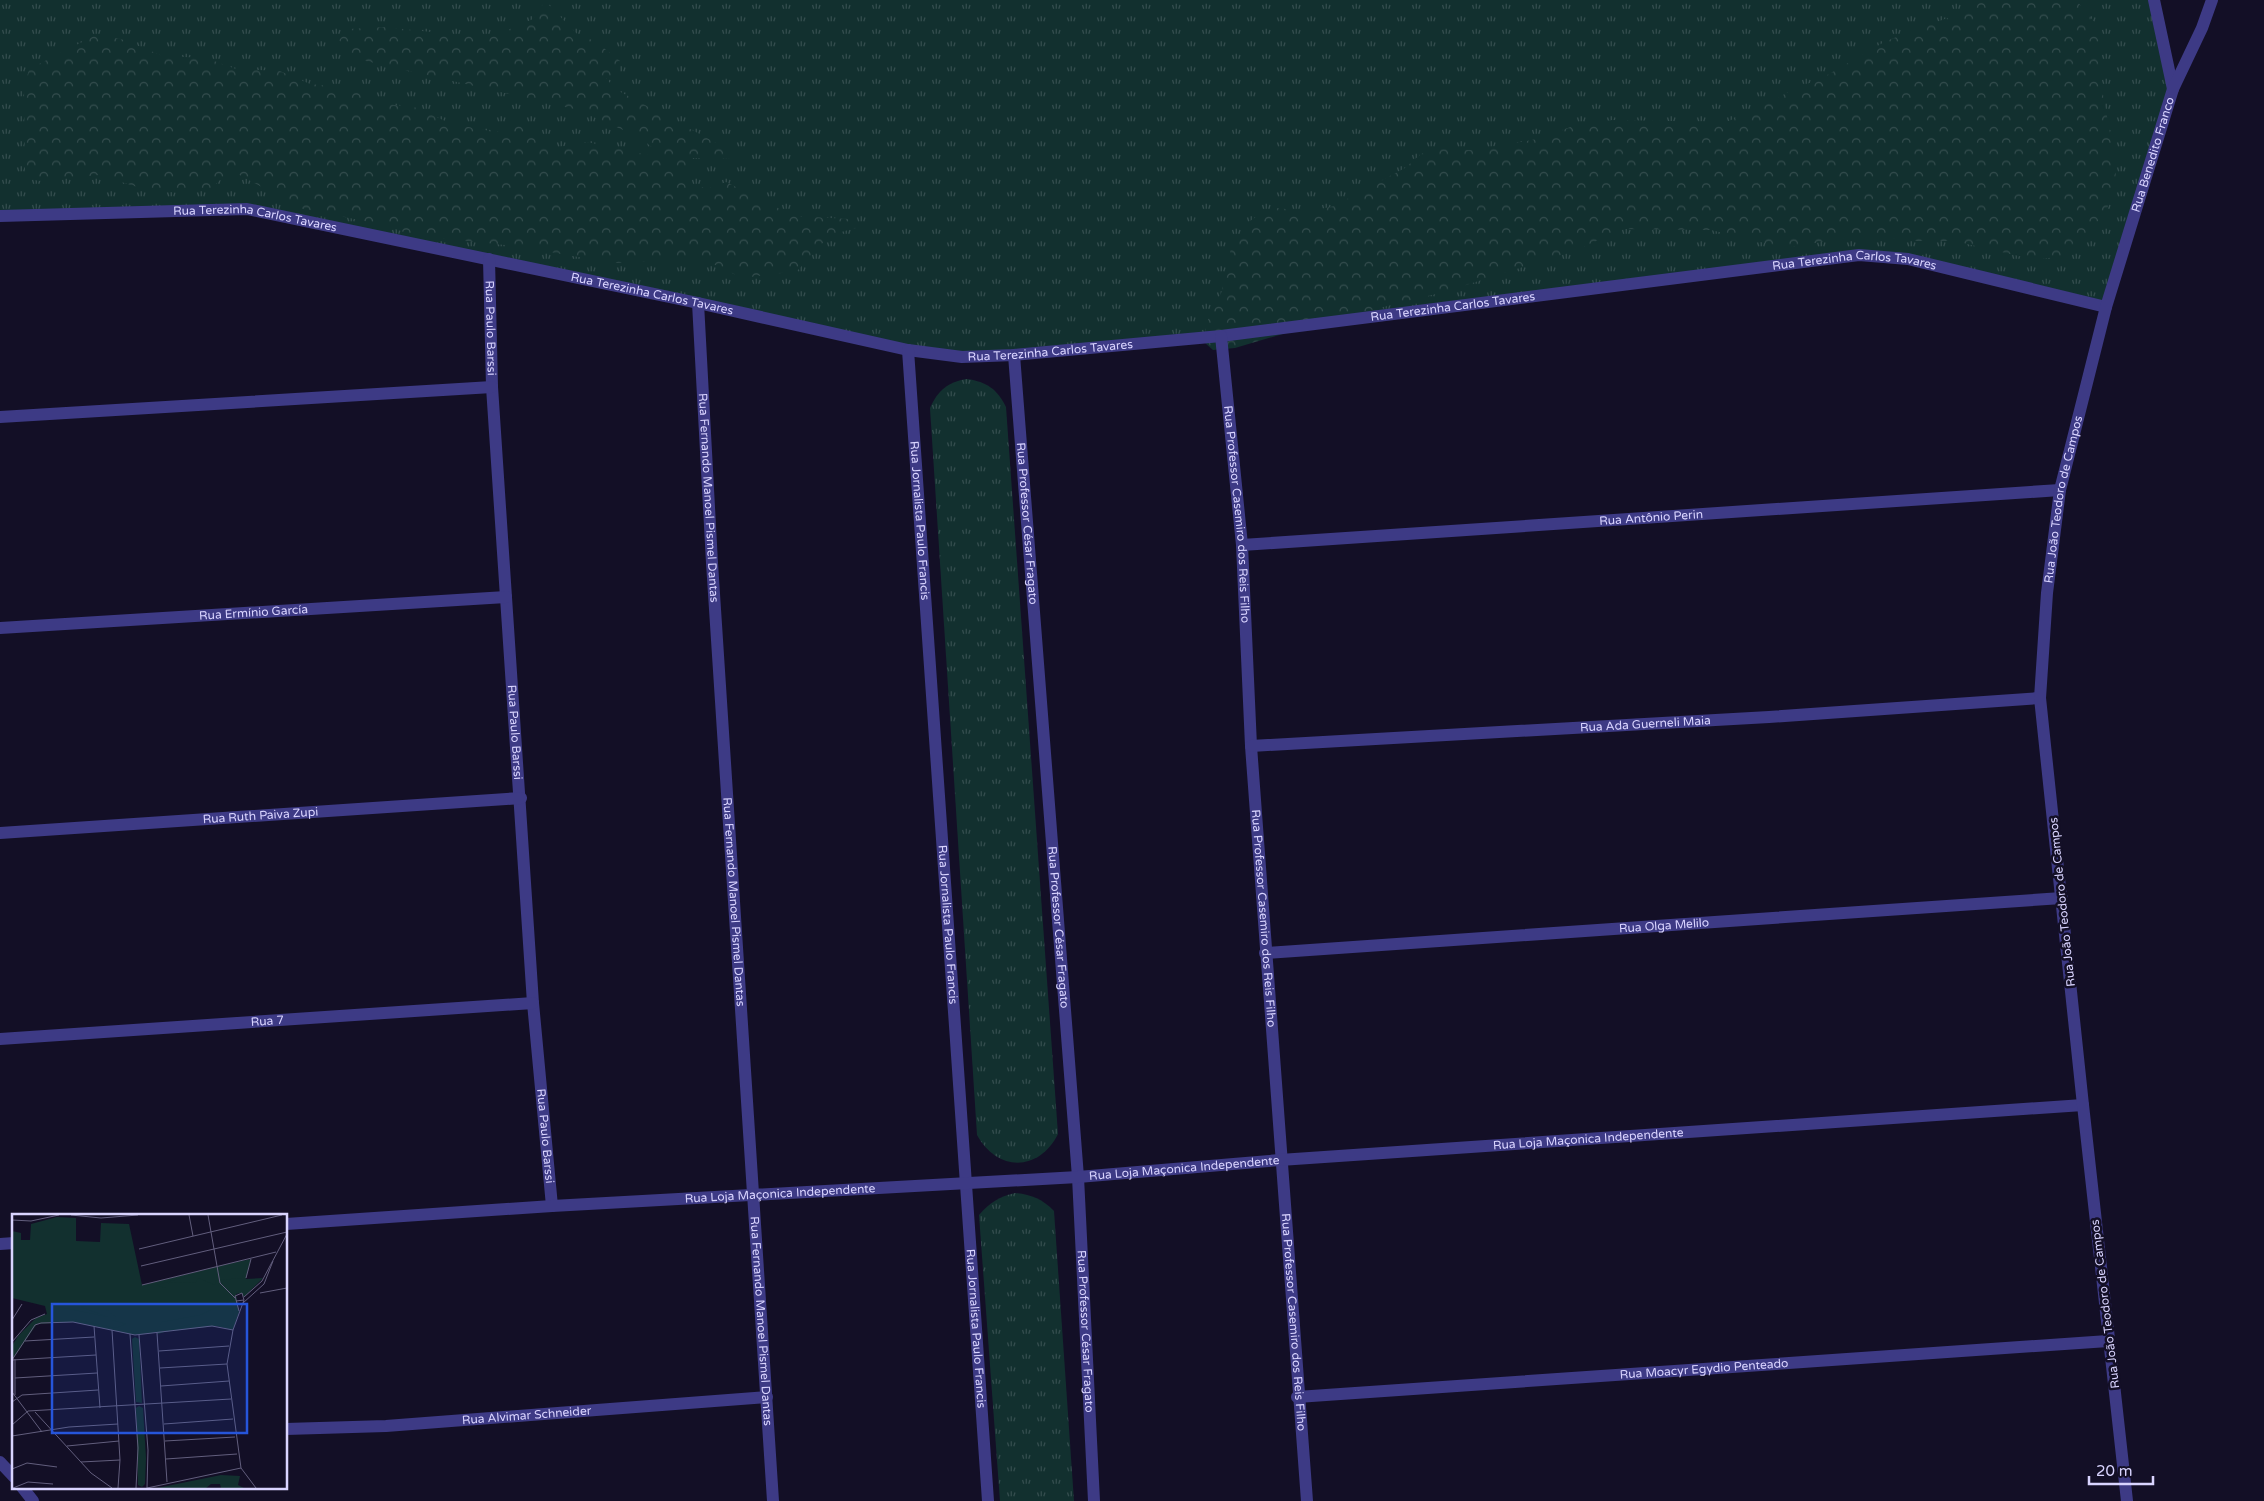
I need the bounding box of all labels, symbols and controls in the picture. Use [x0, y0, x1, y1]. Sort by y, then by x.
street label: Rua Benedito Franco [2129, 95, 2177, 214]
street label: Rua Terezinha Carlos Tavares [173, 202, 338, 235]
street label: Rua Terezinha Carlos Tavares [1771, 248, 1938, 273]
street label: Rua Terezinha Carlos Tavares [570, 270, 735, 318]
street label: Rua Paulo Barssi [483, 280, 499, 376]
street label: Rua Terezinha Carlos Tavares [1370, 289, 1536, 324]
street label: Rua Terezinha Carlos Tavares [967, 337, 1134, 364]
street label: Rua Fernando Manoel Pismel Dantas [696, 393, 722, 603]
street label: Rua Professor Casemiro dos Reis Filho [1221, 405, 1252, 623]
street label: Rua João Teodoro de Campos [2041, 414, 2085, 584]
street label: Rua Jornalista Paulo Francis [907, 441, 932, 601]
street label: Rua Professor César Fragato [1014, 442, 1040, 605]
street label: Rua Antônio Perin [1599, 507, 1703, 528]
street label: Rua Ermínio García [199, 602, 308, 623]
street label: Rua Paulo Barssi [505, 684, 525, 780]
street label: Rua Ada Guerneli Maia [1580, 713, 1711, 735]
street label: Rua Fernando Manoel Pismel Dantas [720, 797, 748, 1007]
street label: Rua Ruth Paiva Zupi [202, 805, 319, 826]
street label: Rua Professor Casemiro dos Reis Filho [1249, 809, 1279, 1028]
street label: Rua João Teodoro de Campos [2046, 816, 2078, 987]
street label: Rua Jornalista Paulo Francis [935, 845, 960, 1005]
street label: Rua Professor César Fragato [1045, 846, 1072, 1009]
street label: Rua Olga Melilo [1618, 915, 1710, 936]
street label: Rua 7 [250, 1013, 284, 1029]
street label: Rua Paulo Barssi [534, 1088, 557, 1184]
street label: Rua Loja Maçonica Independente [1492, 1125, 1684, 1152]
street label: Rua Loja Maçonica Independente [1088, 1153, 1280, 1183]
street label: Rua Loja Maçonica Independente [684, 1181, 876, 1206]
street label: Rua Professor Casemiro dos Reis Filho [1279, 1213, 1309, 1432]
inset map [12, 1214, 288, 1488]
street label: Rua Fernando Manoel Pismel Dantas [748, 1216, 775, 1426]
street label: Rua João Teodoro de Campos [2088, 1218, 2122, 1389]
street label: Rua Jornalista Paulo Francis [964, 1249, 989, 1409]
street label: Rua Professor César Fragato [1075, 1250, 1097, 1413]
street label: Rua Moacyr Egydio Penteado [1619, 1356, 1789, 1382]
street label: Rua Alvimar Schneider [461, 1403, 592, 1427]
scale bar [2089, 1454, 2153, 1486]
text: 20 m [2096, 1462, 2133, 1480]

